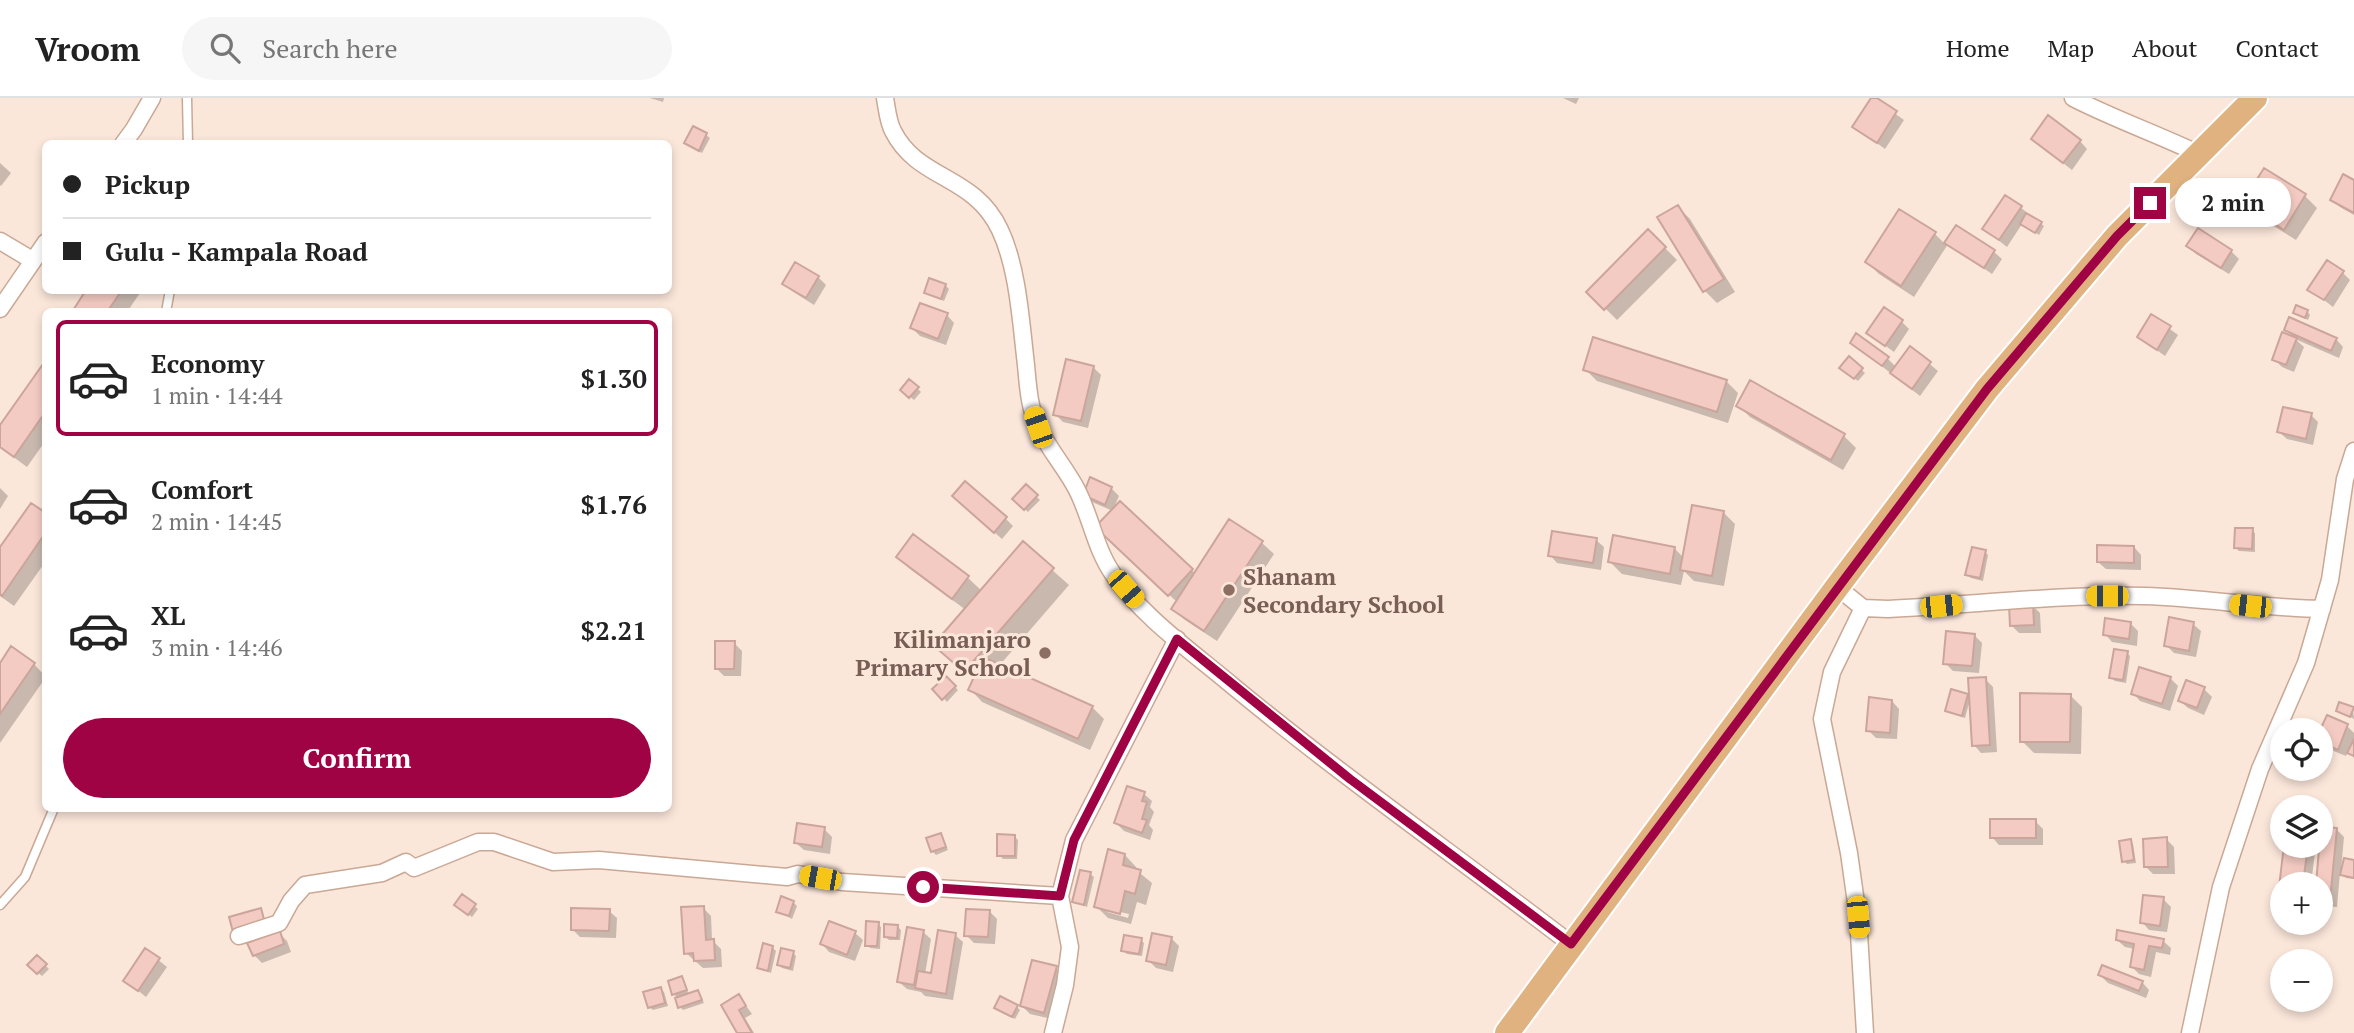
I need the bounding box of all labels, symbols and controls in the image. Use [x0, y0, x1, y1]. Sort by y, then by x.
search box [182, 17, 672, 80]
text: Vroom [35, 27, 140, 70]
icon: search [206, 29, 244, 67]
text: Search here [262, 31, 397, 65]
text: Home [1946, 32, 2010, 64]
text: Map [2048, 32, 2094, 64]
text: About [2132, 32, 2198, 64]
text: Contact [2236, 32, 2319, 64]
text: Pickup [105, 167, 190, 201]
callout: 2 min [2174, 178, 2290, 228]
route end [2134, 187, 2166, 219]
text: 2 min [2202, 187, 2264, 218]
text: Gulu - Kampala Road [105, 234, 368, 268]
text: Economy [151, 346, 264, 380]
icon: car [67, 347, 130, 410]
text: $1.30 [581, 361, 647, 395]
text: 1 min · 14:44 [151, 380, 283, 411]
car [1022, 404, 1055, 450]
text: Comfort [151, 472, 253, 506]
icon: car [67, 473, 130, 536]
text: $1.76 [581, 487, 647, 521]
text: 2 min · 14:45 [151, 506, 283, 537]
place label: Shanam Secondary School [1243, 560, 1445, 620]
car [1105, 566, 1148, 612]
marker: Shanam Secondary School [1221, 582, 1237, 598]
car [2087, 586, 2129, 607]
car [1920, 593, 1963, 619]
car [2229, 593, 2272, 619]
text: XL [151, 598, 185, 632]
icon: car [67, 599, 130, 662]
text: $2.21 [581, 613, 647, 647]
place label: Kilimanjaro Primary School [855, 623, 1031, 683]
text: 3 min · 14:46 [151, 632, 283, 663]
marker: Kilimanjaro Primary School [1037, 645, 1053, 661]
button: Confirm [63, 718, 651, 798]
map controls [2270, 718, 2333, 1012]
button: locate [2270, 718, 2333, 781]
button: layers [2270, 795, 2333, 858]
car [798, 864, 843, 892]
route start [907, 871, 939, 903]
button: + [2270, 872, 2333, 935]
car [1846, 895, 1871, 939]
button: − [2270, 949, 2333, 1012]

